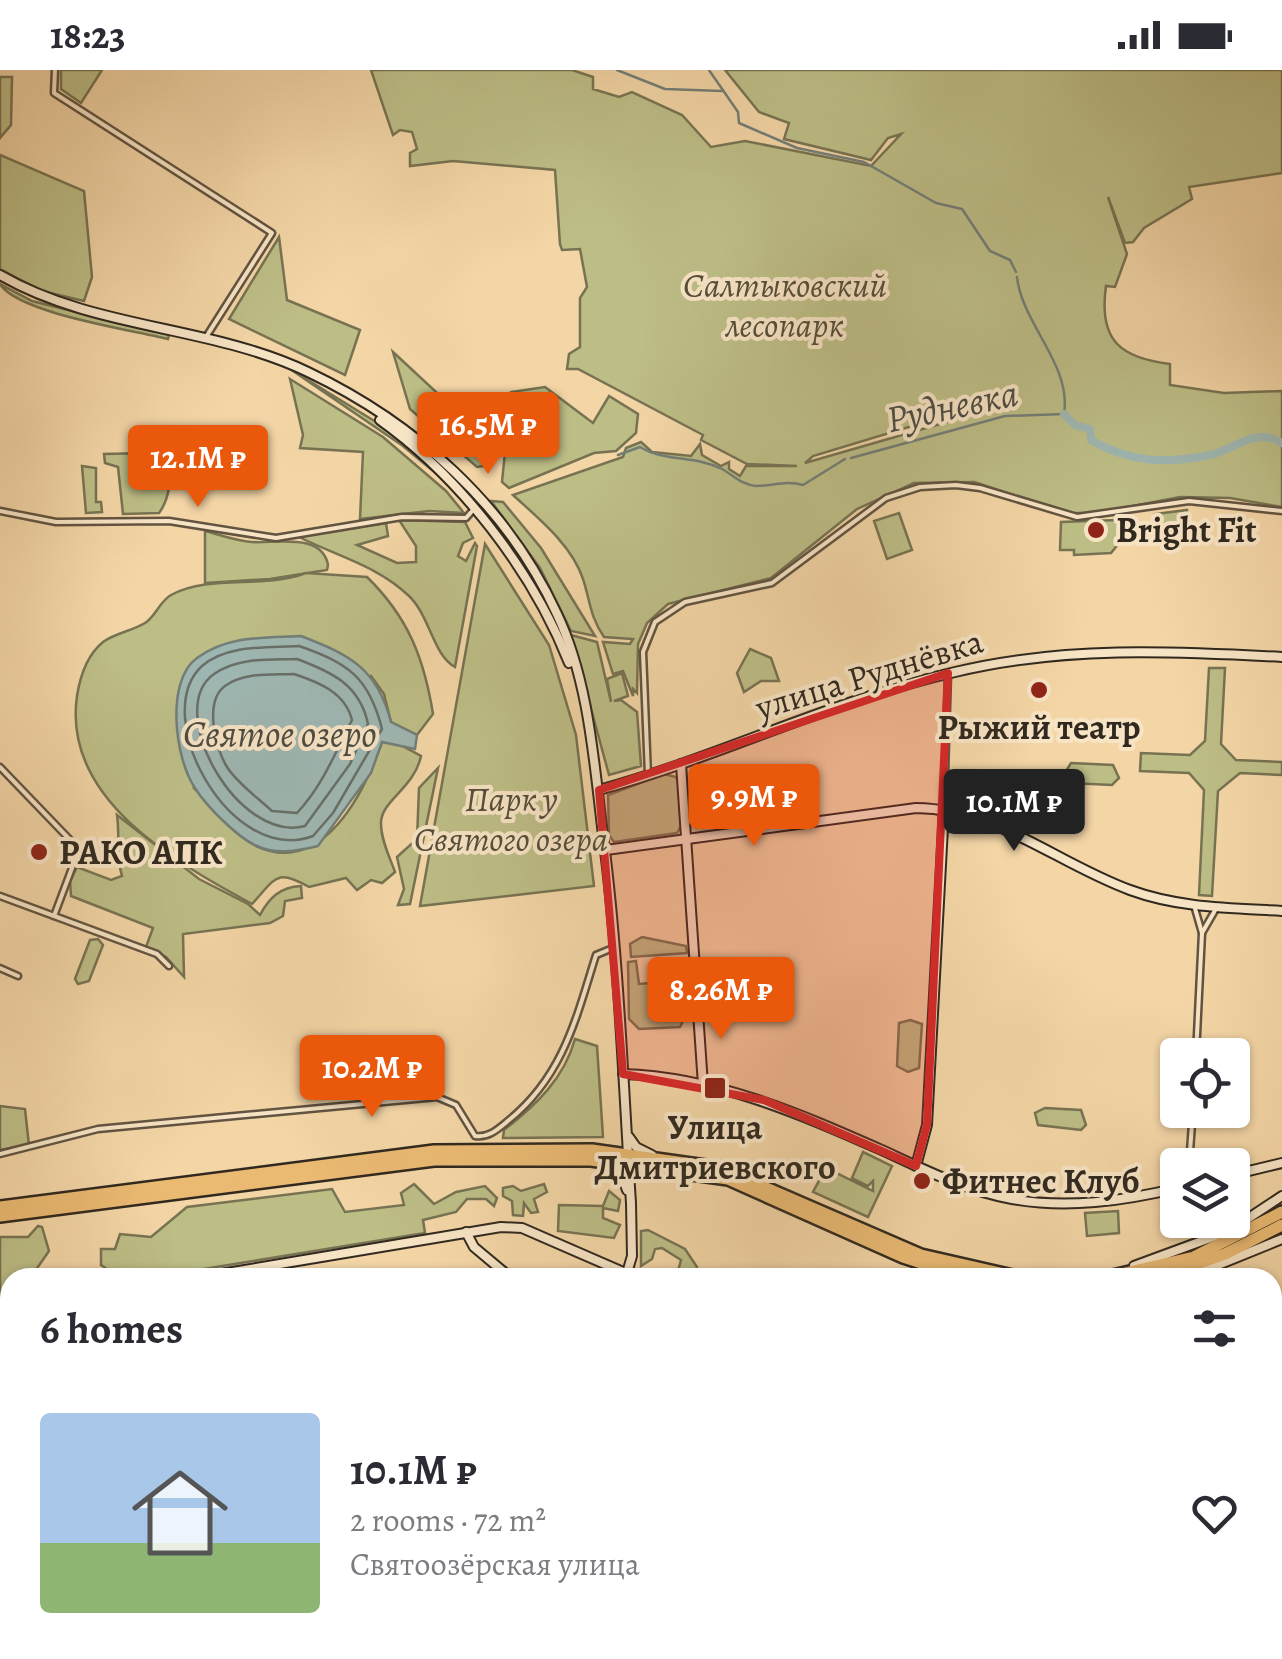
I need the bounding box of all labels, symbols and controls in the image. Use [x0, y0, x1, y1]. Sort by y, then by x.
text: 18:23 [50, 9, 126, 61]
park label: Салтыковский лесопарк [683, 261, 887, 349]
water label: Рудневка [881, 367, 1023, 445]
pin: 16.5M ₽ [396, 392, 580, 477]
text: 16.5M ₽ [439, 402, 537, 446]
pin: 12.1M ₽ [106, 425, 290, 510]
text: 12.1M ₽ [150, 435, 246, 479]
place label: Bright Fit [1116, 506, 1257, 554]
marker: Bright Fit [1085, 519, 1107, 541]
street label: улица Руднёвка [748, 617, 989, 732]
marker: Рыжий театр [1028, 679, 1050, 701]
place label: Рыжий театр [937, 703, 1141, 751]
water label: Святое озеро [183, 708, 377, 760]
pin: 9.9M ₽ [673, 764, 835, 849]
pin: 10.1M ₽ [922, 769, 1106, 854]
text: 9.9M ₽ [710, 774, 798, 818]
park label: Парк у Святого озера [414, 775, 608, 863]
text: 10.1M ₽ [966, 779, 1062, 823]
place label: РАКО АПК [59, 828, 223, 876]
marker: РАКО АПК [28, 841, 50, 863]
pin: 8.26M ₽ [629, 957, 813, 1042]
text: 8.26M ₽ [669, 967, 773, 1011]
pin: 10.2M ₽ [280, 1035, 464, 1120]
map controls [1160, 1038, 1250, 1238]
button: locate [1160, 1038, 1250, 1128]
text: 10.2M ₽ [322, 1045, 422, 1089]
marker: Улица Дмитриевского [702, 1075, 728, 1101]
place label: Улица Дмитриевского [594, 1103, 836, 1191]
button: layers [1160, 1148, 1250, 1238]
place label: Фитнес Клуб [942, 1157, 1139, 1205]
marker: Фитнес Клуб [911, 1170, 933, 1192]
text: 6 homes [40, 1300, 183, 1357]
icon: filters [1187, 1301, 1242, 1356]
text: 10.1M ₽ [350, 1441, 477, 1498]
icon: home [120, 1453, 240, 1573]
icon: heart [1187, 1486, 1242, 1541]
text: 2 rooms · 72 m² [350, 1498, 546, 1542]
text: Святоозёрская улица [350, 1542, 640, 1586]

